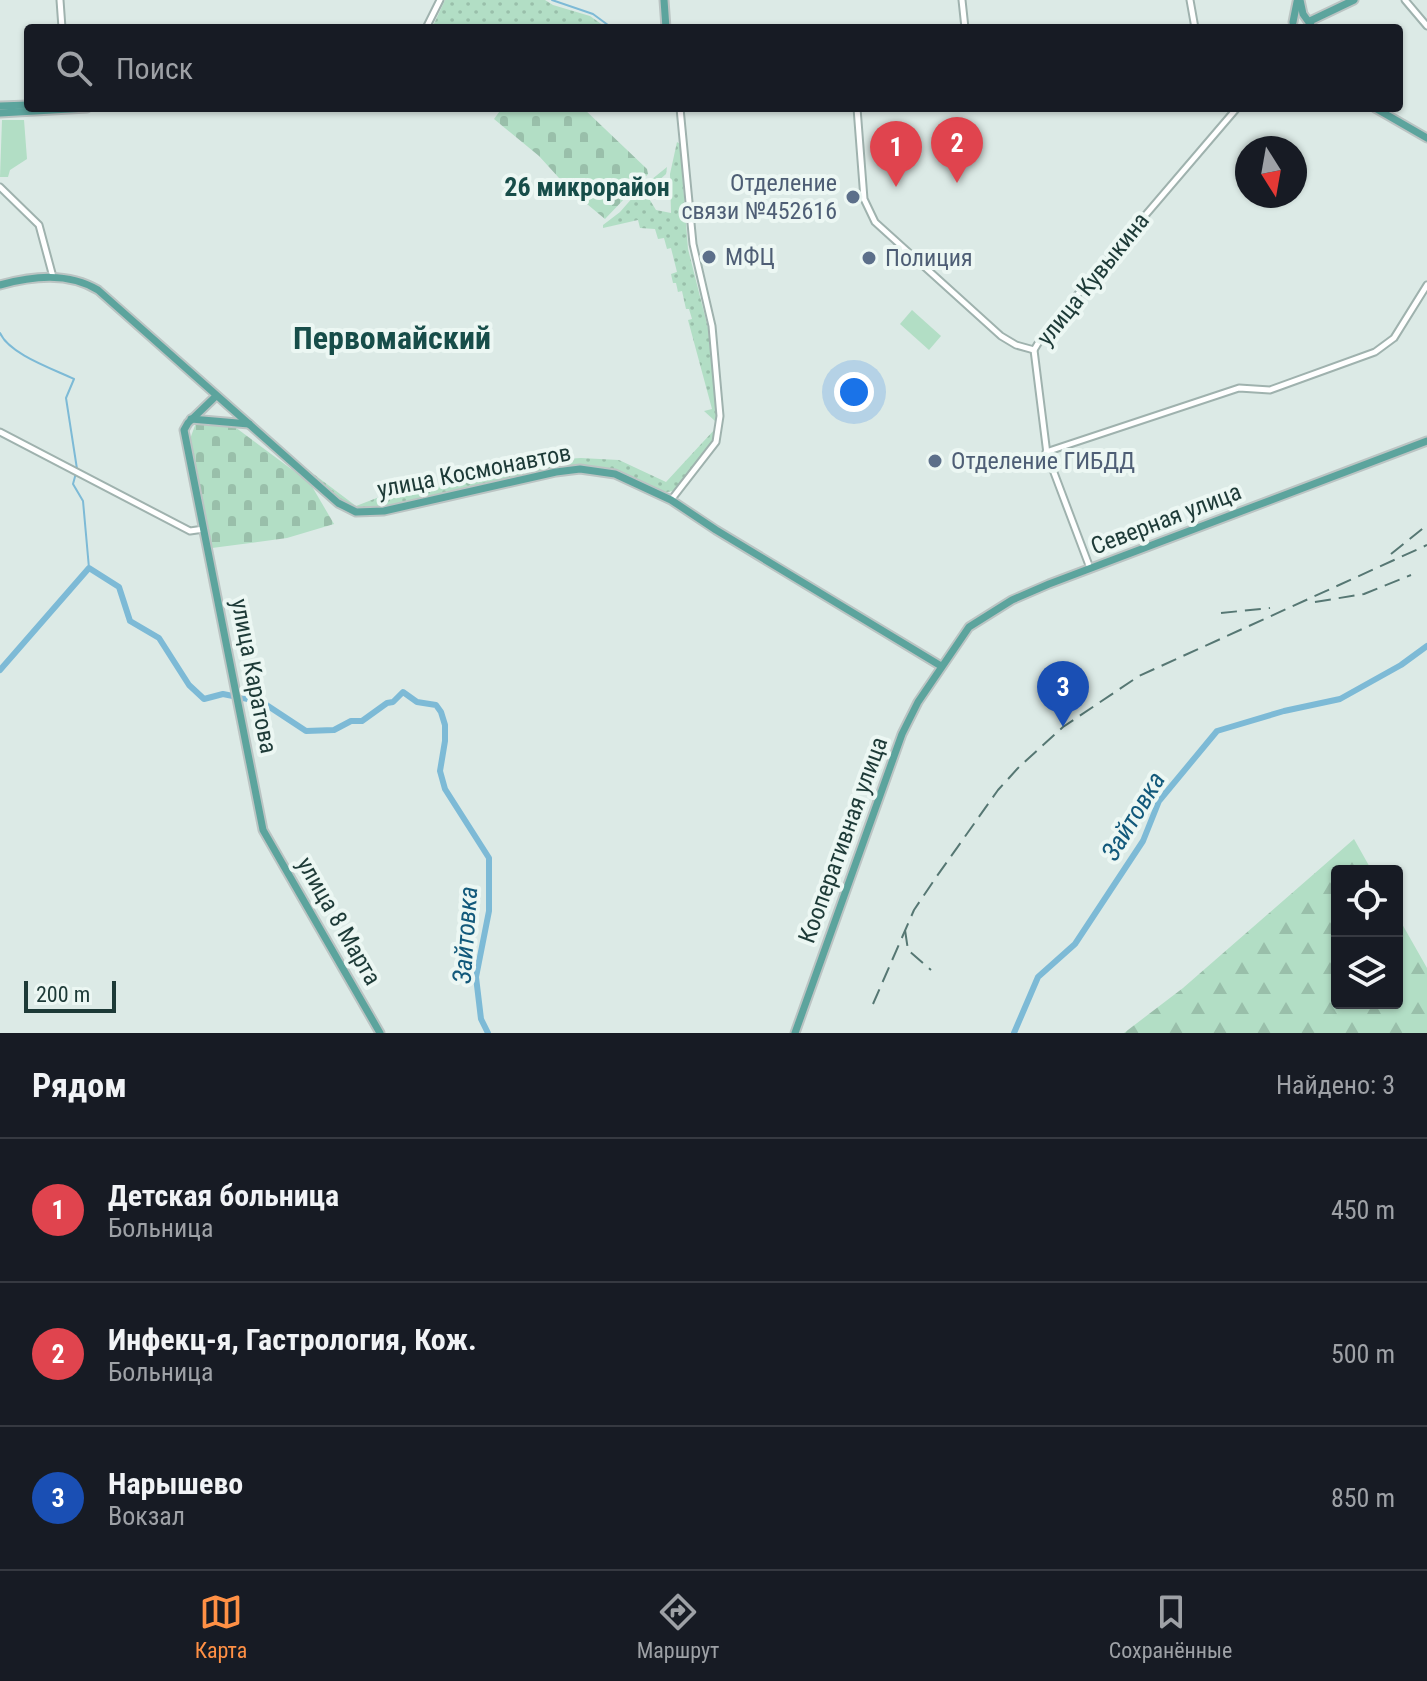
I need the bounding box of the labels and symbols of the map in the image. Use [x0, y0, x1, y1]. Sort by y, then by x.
pin: 2 [931, 117, 983, 183]
pin: 1 [870, 121, 922, 187]
north arrow [1235, 136, 1307, 208]
place label: Отделение связи №452616 [681, 169, 837, 225]
district label: 26 микрорайон [504, 172, 670, 202]
marker: Отделение связи №452616 [844, 188, 862, 206]
street label: улица Кувыкина [1031, 207, 1155, 351]
place label: МФЦ [725, 243, 775, 271]
place label: Полиция [885, 244, 973, 272]
marker: МФЦ [700, 248, 718, 266]
marker: Полиция [860, 249, 878, 267]
district label: Первомайский [293, 319, 491, 357]
your location [834, 372, 874, 412]
street label: улица Космонавтов [375, 438, 573, 504]
place label: Отделение ГИБДД [951, 447, 1135, 475]
marker: Отделение ГИБДД [926, 452, 944, 470]
street label: Северная улица [1087, 477, 1245, 561]
street label: улица Каратова [225, 596, 283, 756]
pin: 3 [1037, 661, 1089, 727]
street label: Кооперативная улица [793, 733, 893, 947]
water label: Зайтовка [1095, 766, 1171, 866]
street label: улица 8 Марта [291, 852, 387, 990]
water label: Зайтовка [447, 885, 483, 985]
scale bar [24, 977, 116, 1013]

